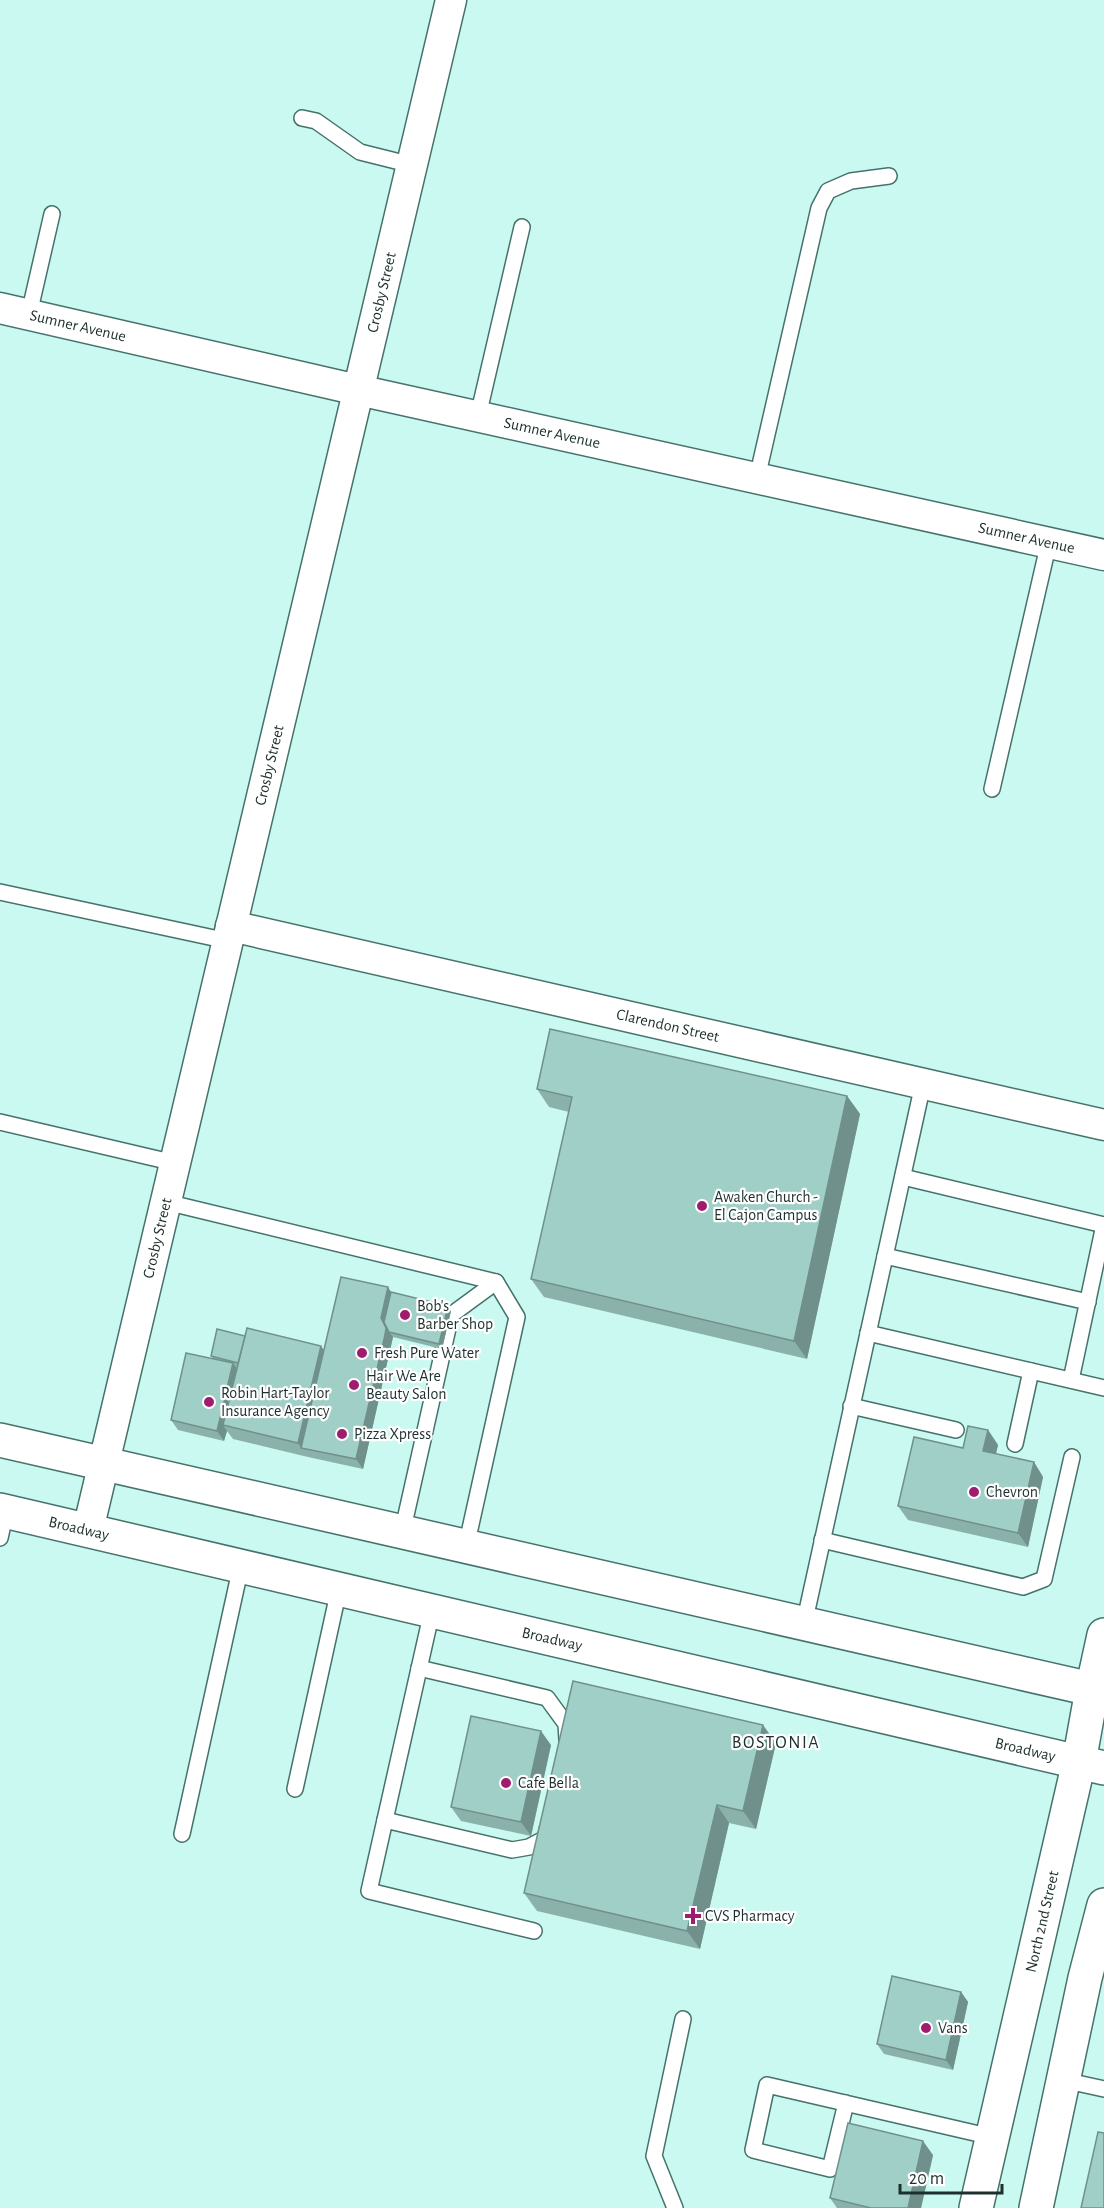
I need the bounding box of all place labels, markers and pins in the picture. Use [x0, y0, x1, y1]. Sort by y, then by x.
place label: Awaken Church - El Cajon Campus [714, 1189, 818, 1224]
marker: Awaken Church - El Cajon Campus [695, 1199, 709, 1213]
place label: Bob's Barber Shop [417, 1298, 493, 1332]
marker: Bob's Barber Shop [398, 1308, 412, 1322]
place label: Fresh Pure Water [374, 1345, 480, 1361]
marker: Fresh Pure Water [355, 1346, 369, 1360]
place label: Hair We Are Beauty Salon [366, 1368, 446, 1403]
marker: Hair We Are Beauty Salon [347, 1378, 361, 1392]
place label: Robin Hart-Taylor Insurance Agency [221, 1385, 330, 1420]
marker: Robin Hart-Taylor Insurance Agency [202, 1395, 216, 1409]
place label: Pizza Xpress [354, 1426, 431, 1442]
marker: Pizza Xpress [335, 1427, 349, 1441]
place label: Chevron [986, 1484, 1038, 1500]
marker: Chevron [967, 1485, 981, 1499]
place label: Cafe Bella [518, 1775, 579, 1791]
marker: Cafe Bella [499, 1776, 513, 1790]
place label: CVS Pharmacy [705, 1908, 795, 1925]
marker: CVS Pharmacy [686, 1909, 700, 1923]
place label: Vans [938, 2020, 968, 2036]
marker: Vans [919, 2021, 933, 2035]

